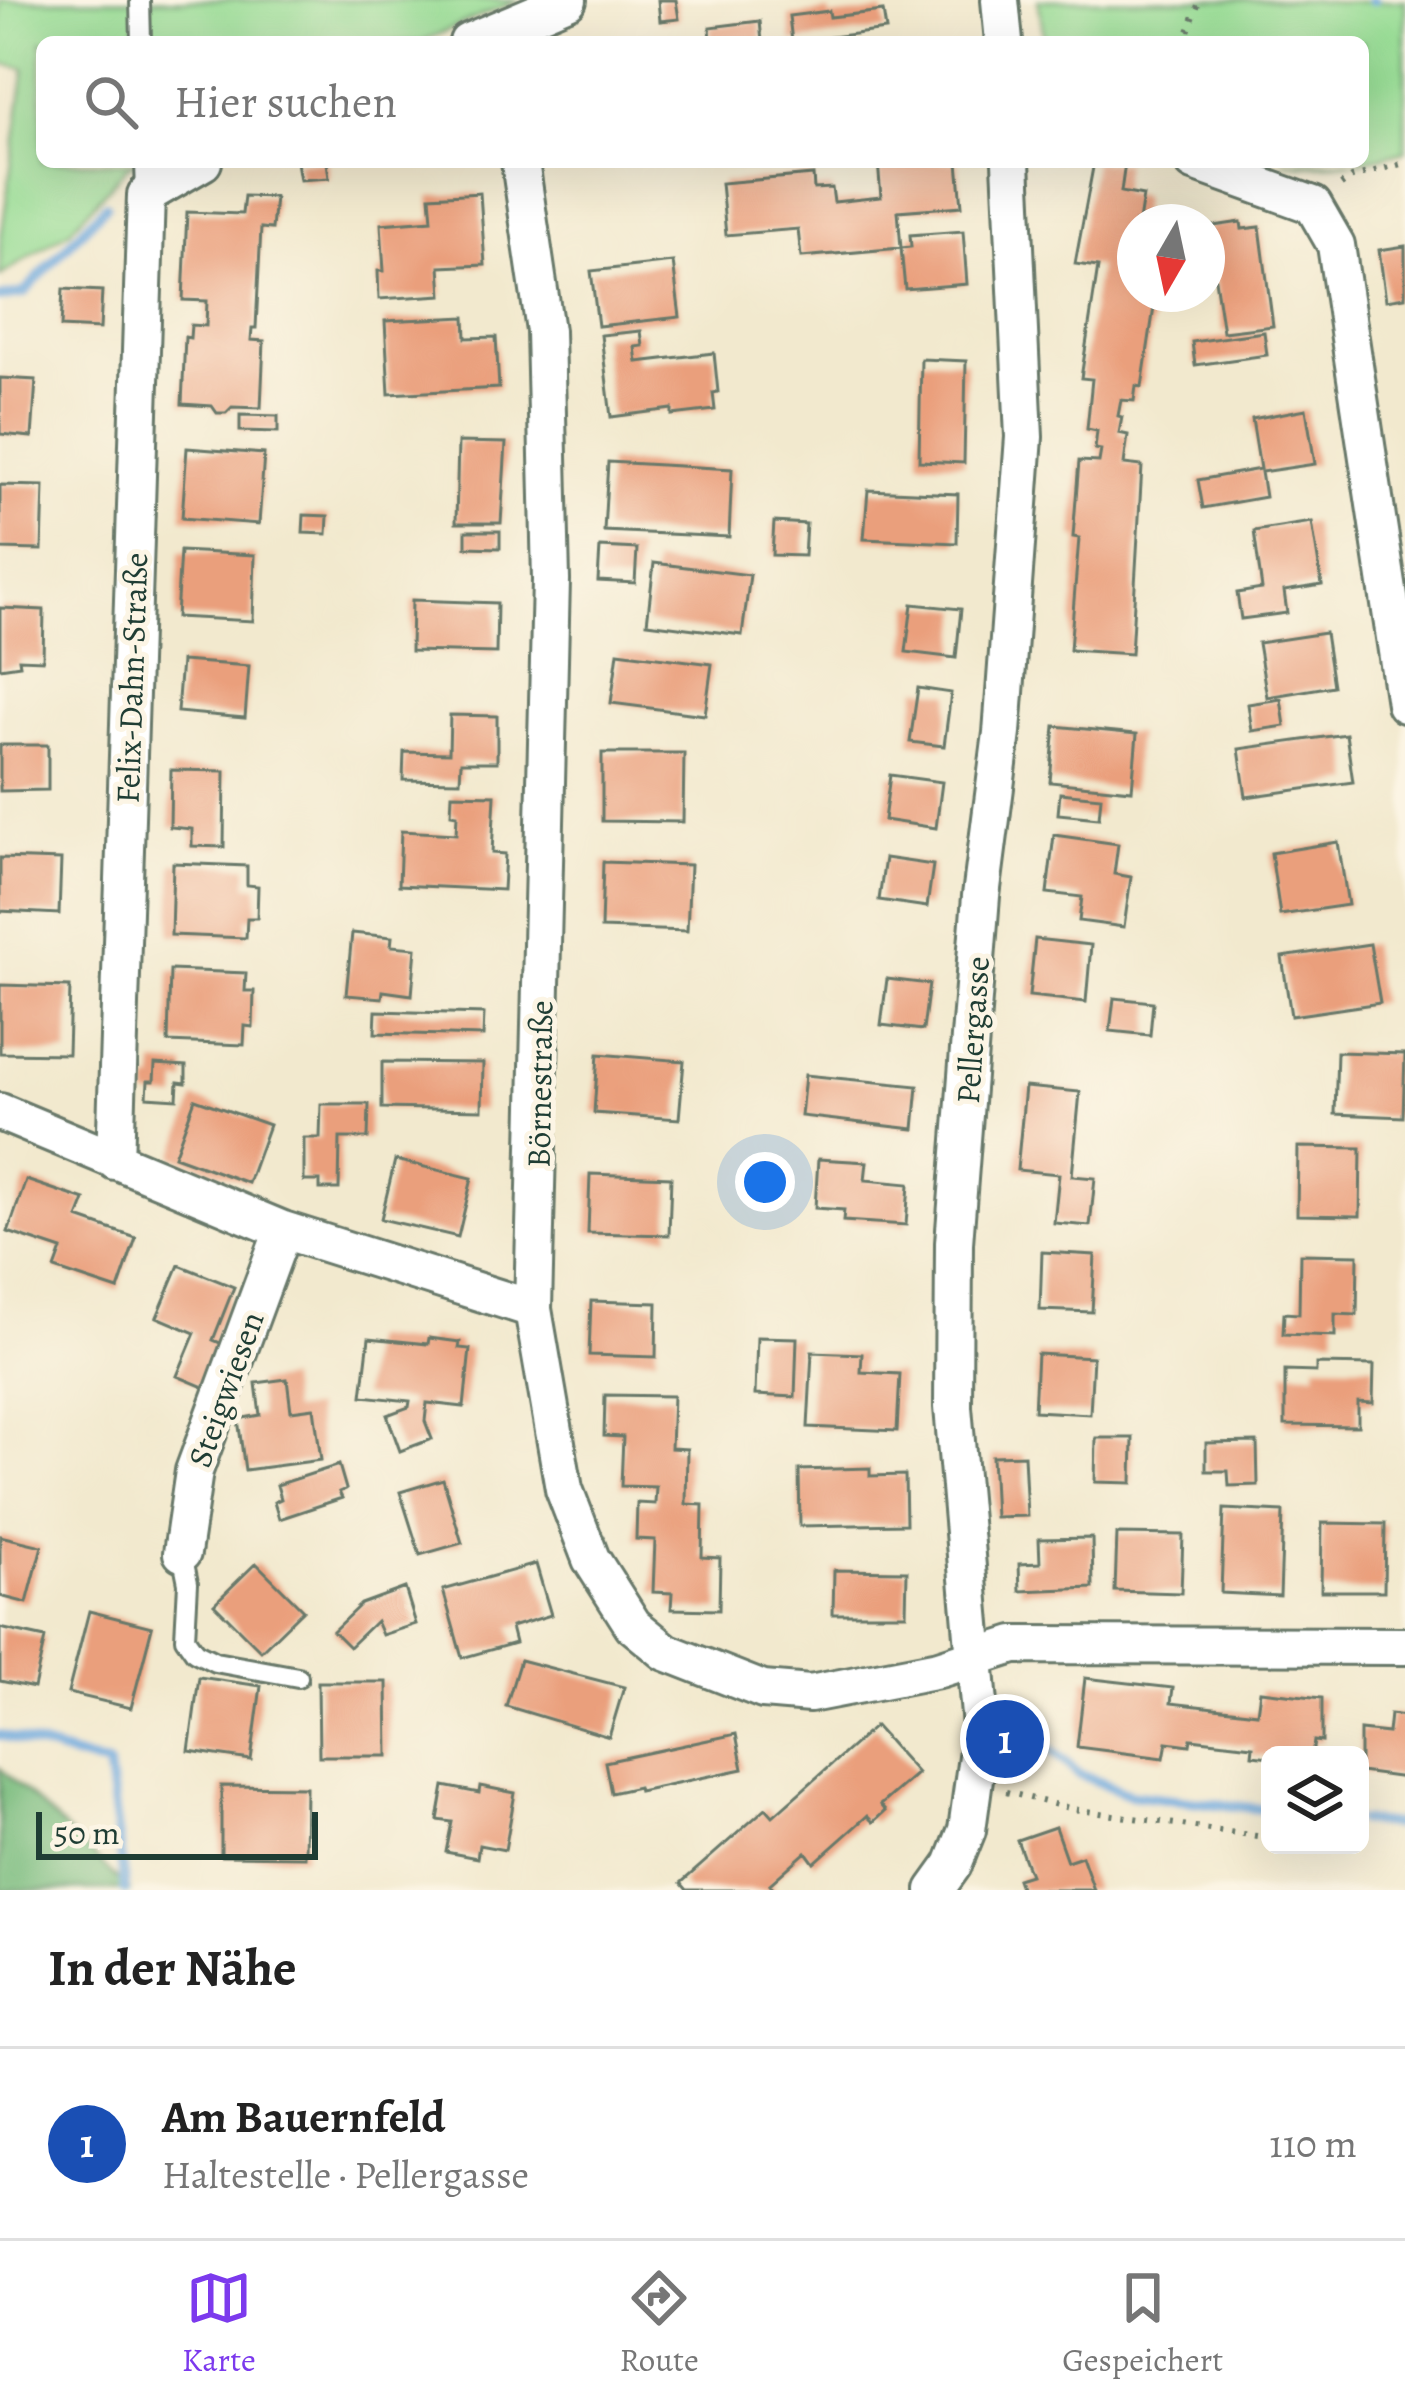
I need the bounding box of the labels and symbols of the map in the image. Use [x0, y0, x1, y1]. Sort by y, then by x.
north arrow [1117, 204, 1225, 312]
street label: Felix-Dahn-Straße [105, 552, 158, 804]
street label: Pellergasse [945, 955, 1000, 1105]
street label: Börnestraße [516, 1000, 563, 1168]
your location [735, 1152, 795, 1212]
street label: Steigwiesen [177, 1305, 274, 1473]
pin: 1 [966, 1694, 1044, 1784]
scale bar [36, 1806, 318, 1859]

